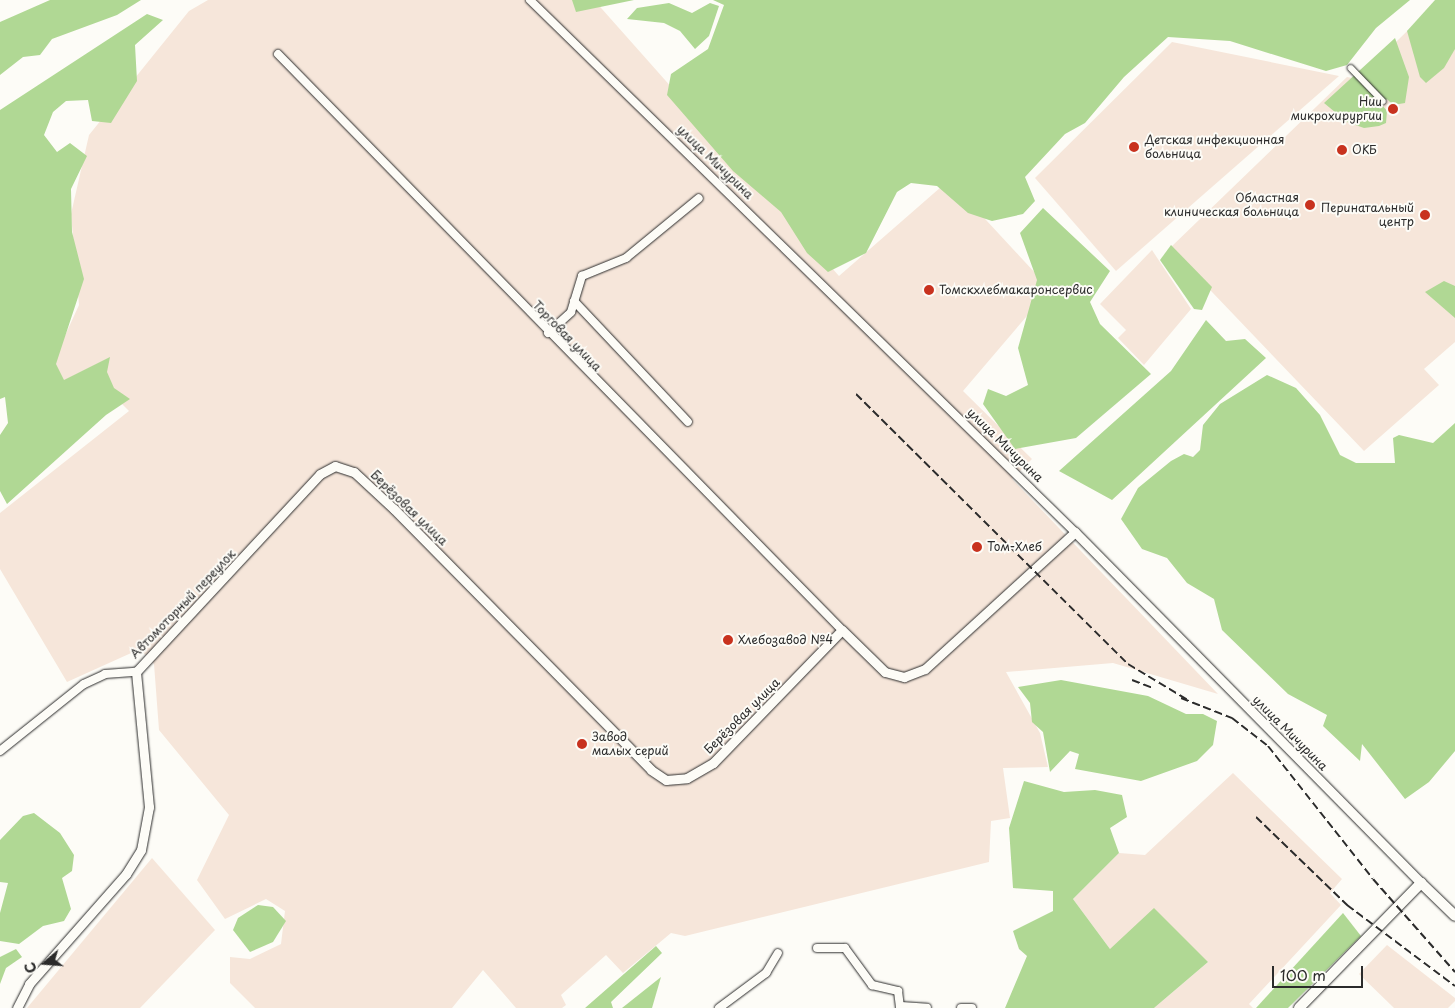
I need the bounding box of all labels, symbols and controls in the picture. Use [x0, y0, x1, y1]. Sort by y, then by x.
place label: Нии микрохирургии [1291, 95, 1382, 123]
marker: Нии микрохирургии [1386, 102, 1400, 116]
street label: улица Мичурина [674, 122, 756, 202]
place label: Детская инфекционная больница [1145, 133, 1285, 161]
marker: Детская инфекционная больница [1127, 140, 1141, 154]
place label: ОКБ [1352, 143, 1377, 157]
marker: ОКБ [1336, 144, 1348, 156]
place label: Областная клиническая больница [1164, 191, 1299, 219]
marker: Областная клиническая больница [1303, 198, 1317, 212]
place label: Перинатальный центр [1321, 201, 1414, 229]
marker: Перинатальный центр [1418, 208, 1432, 222]
place label: Томскхлебмакаронсервис [939, 283, 1093, 297]
marker: Томскхлебмакаронсервис [923, 284, 935, 296]
street label: Торговая улица [530, 298, 604, 374]
street label: улица Мичурина [964, 405, 1046, 485]
street label: Берёзовая улица [368, 468, 450, 548]
place label: Том-Хлеб [987, 540, 1042, 554]
marker: Том-Хлеб [971, 541, 983, 553]
street label: Автомоторный переулок [127, 547, 239, 661]
place label: Хлебозавод №4 [738, 633, 833, 647]
marker: Хлебозавод №4 [722, 634, 734, 646]
street label: Берёзовая улица [701, 675, 783, 757]
street label: улица Мичурина [1249, 692, 1331, 774]
place label: Завод малых серий [592, 730, 668, 758]
marker: Завод малых серий [576, 738, 588, 750]
north arrow [20, 938, 70, 988]
scale bar [1275, 956, 1366, 988]
text: С [19, 960, 42, 976]
text: 100 m [1280, 963, 1326, 986]

